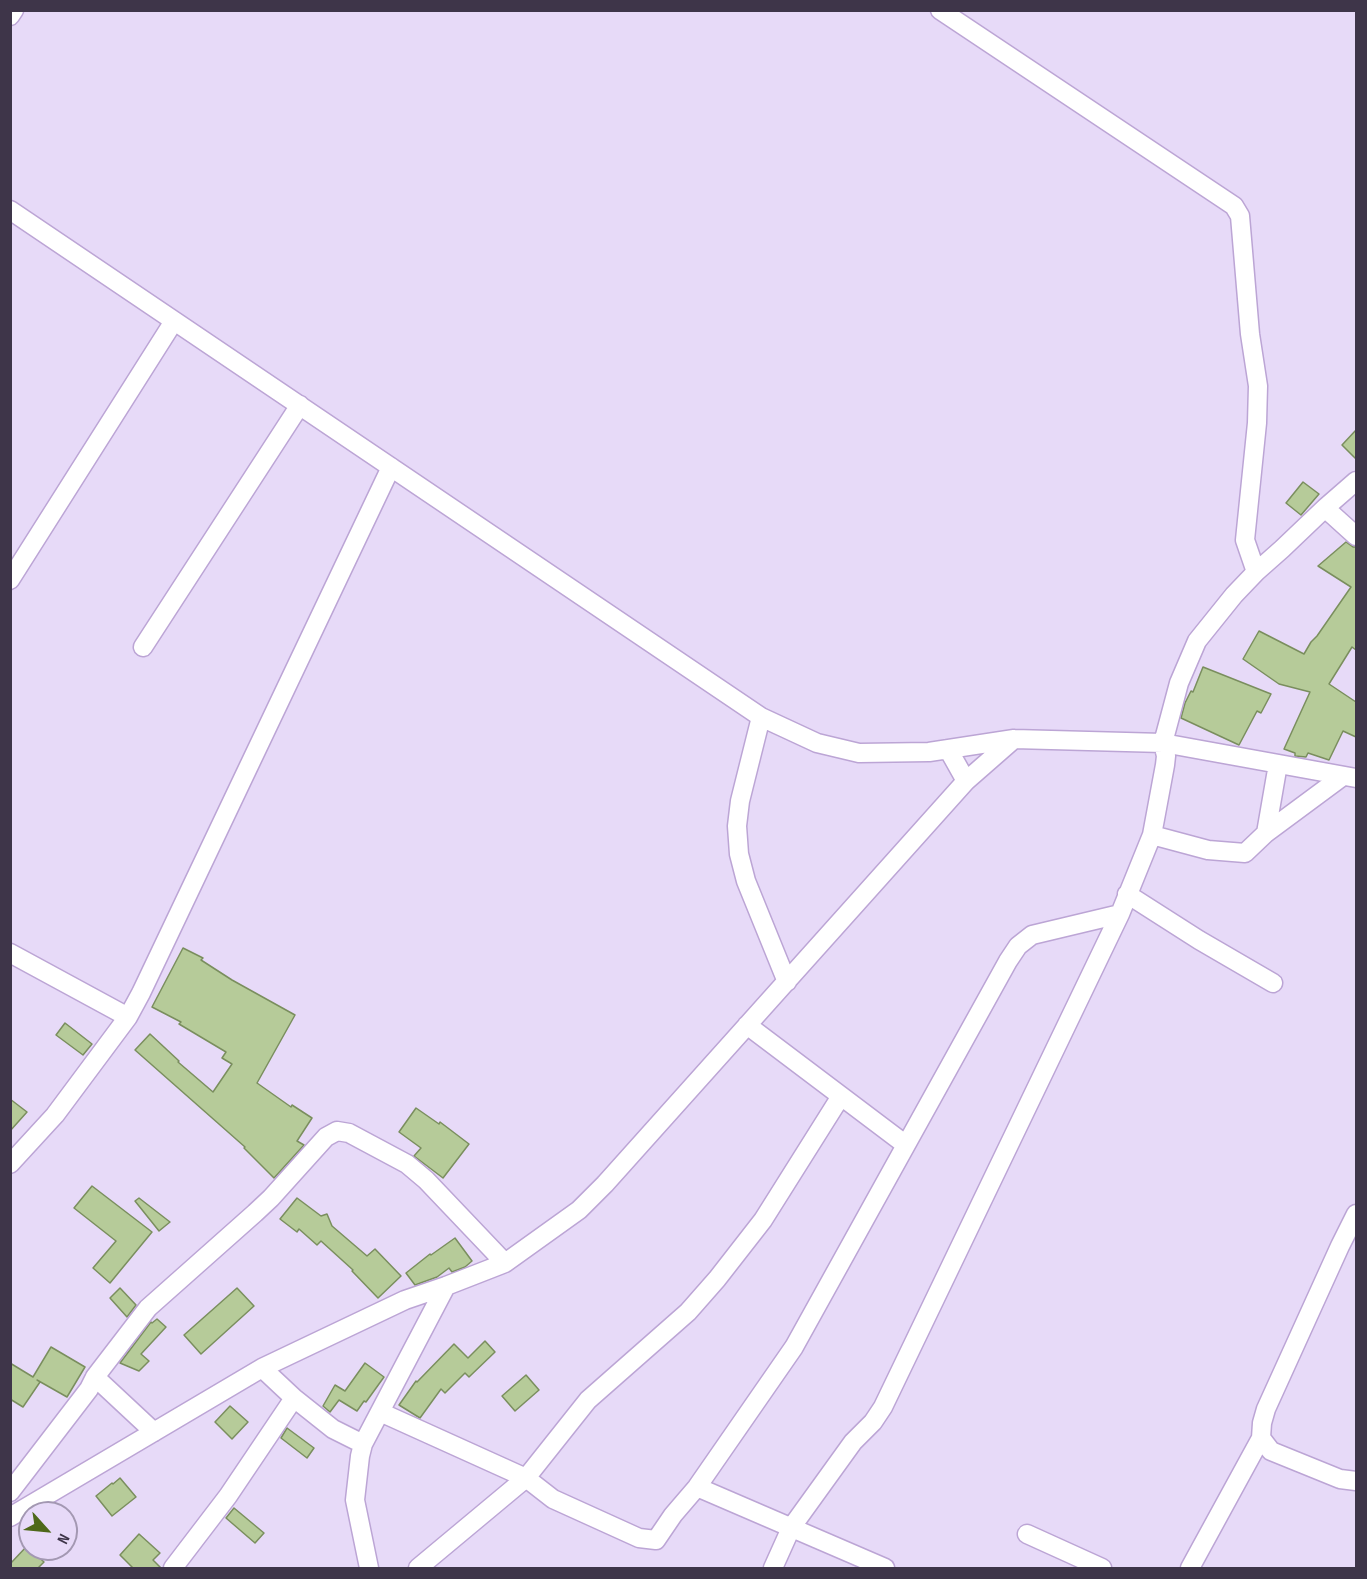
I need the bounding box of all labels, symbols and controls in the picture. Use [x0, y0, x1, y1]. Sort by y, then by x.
north arrow [18, 1501, 78, 1561]
text: N [52, 1530, 73, 1547]

